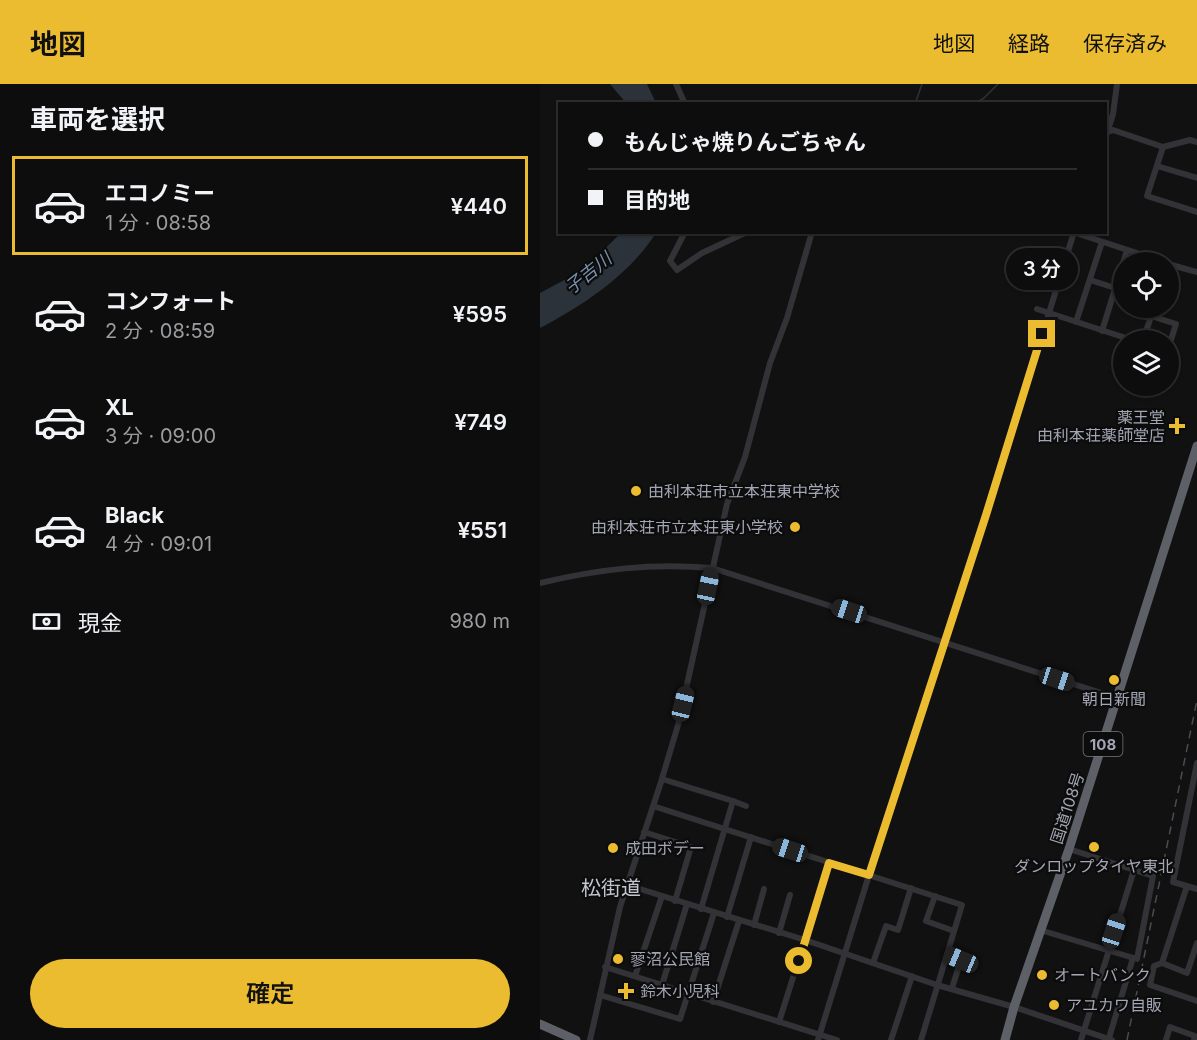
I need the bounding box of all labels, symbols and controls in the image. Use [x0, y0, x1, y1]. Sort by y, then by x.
text: 地図 [30, 27, 86, 61]
text: 地図 [933, 31, 975, 56]
text: 経路 [1008, 31, 1050, 56]
text: 保存済み [1083, 31, 1167, 56]
text: 車両を選択 [30, 103, 165, 136]
text: もんじゃ焼りんごちゃん [624, 129, 866, 155]
icon: car [33, 179, 87, 233]
text: エコノミー [105, 180, 215, 206]
text: 目的地 [624, 187, 690, 213]
text: ¥440 [451, 193, 507, 219]
text: 1 分 · 08:58 [105, 211, 211, 235]
water label: 子吉川 [560, 247, 617, 298]
callout: 3 分 [1006, 247, 1078, 289]
map controls [1113, 252, 1179, 396]
button: locate [1113, 252, 1179, 318]
text: 3 分 [1023, 257, 1061, 281]
icon: car [33, 287, 87, 341]
text: コンフォート [105, 288, 236, 314]
text: ¥595 [453, 301, 507, 327]
text: 2 分 · 08:59 [105, 319, 215, 343]
route end [1028, 320, 1055, 347]
button: layers [1113, 330, 1179, 396]
text: XL [105, 394, 134, 420]
icon: car [33, 395, 87, 449]
place label: 薬王堂 由利本荘薬師堂店 [1037, 407, 1165, 445]
text: ¥749 [454, 409, 507, 435]
marker: 薬王堂 由利本荘薬師堂店 [1170, 419, 1184, 433]
text: 3 分 · 09:00 [105, 424, 216, 448]
place label: 由利本荘市立本荘東中学校 [648, 481, 840, 501]
marker: 由利本荘市立本荘東中学校 [629, 484, 643, 498]
text: Black [105, 502, 164, 528]
icon: car [33, 503, 87, 557]
text: ¥551 [458, 517, 507, 543]
place label: 由利本荘市立本荘東小学校 [591, 517, 783, 537]
marker: 由利本荘市立本荘東小学校 [788, 520, 802, 534]
text: 4 分 · 09:01 [105, 532, 212, 556]
car [695, 568, 721, 606]
car [829, 597, 869, 625]
icon: cash [30, 605, 63, 638]
text: 980 m [449, 609, 510, 633]
text: 現金 [78, 610, 122, 636]
car [1037, 665, 1077, 693]
marker: 朝日新聞 [1107, 673, 1121, 687]
car [670, 684, 696, 724]
place label: 朝日新聞 [1082, 689, 1146, 709]
road number: 108 [1084, 732, 1122, 756]
street label: 国道108号 [1046, 769, 1088, 847]
car [770, 836, 810, 864]
place label: 成田ボデー [625, 838, 705, 858]
marker: ダンロップタイヤ東北 [1087, 840, 1101, 854]
marker: 成田ボデー [606, 841, 620, 855]
place label: ダンロップタイヤ東北 [1014, 856, 1174, 876]
district label: 松街道 [581, 876, 641, 900]
car [1100, 911, 1128, 951]
car [941, 945, 981, 975]
route start [785, 947, 812, 974]
place label: 蓼沼公民館 [630, 949, 710, 969]
marker: 蓼沼公民館 [611, 952, 625, 966]
button: 確定 [30, 959, 510, 1028]
place label: オートバンク [1054, 965, 1151, 985]
marker: オートバンク [1035, 968, 1049, 982]
place label: 鈴木小児科 [640, 981, 720, 1001]
marker: 鈴木小児科 [617, 982, 635, 1000]
place label: アユカワ自販 [1066, 995, 1162, 1015]
marker: アユカワ自販 [1047, 998, 1061, 1012]

